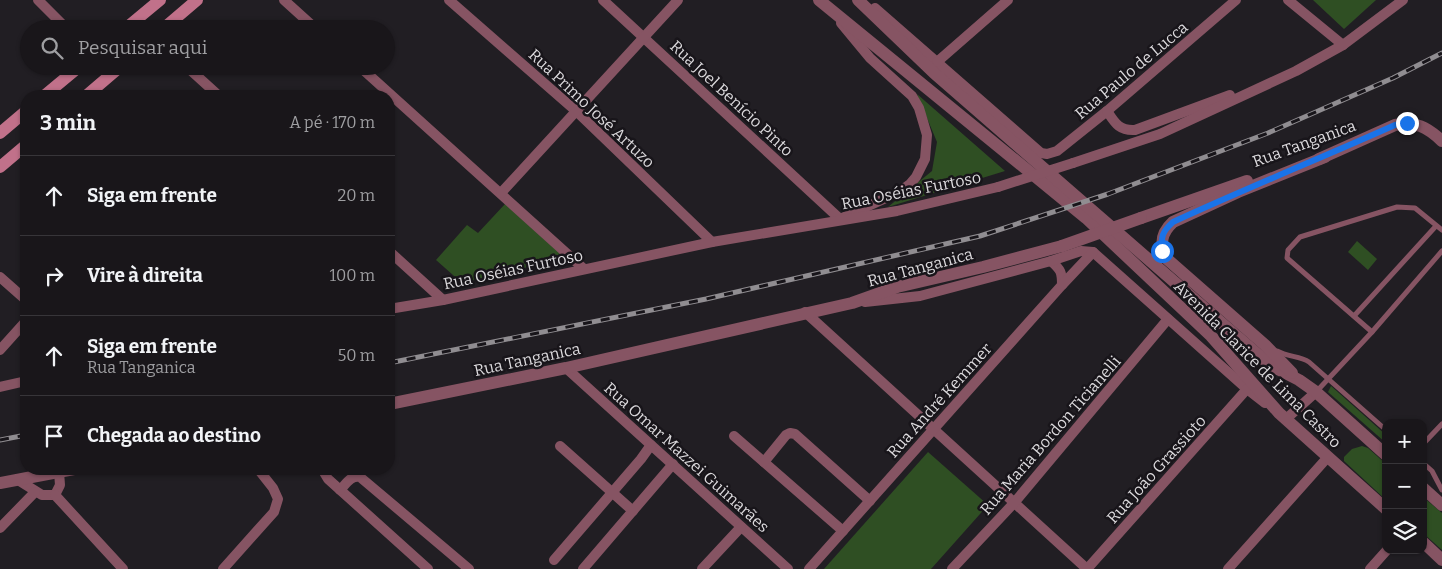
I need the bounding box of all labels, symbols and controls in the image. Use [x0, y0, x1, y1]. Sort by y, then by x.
street label: Rua Paulo de Lucca [1071, 17, 1192, 123]
search box [20, 20, 395, 75]
icon: search [38, 34, 66, 62]
text: Pesquisar aqui [78, 36, 207, 59]
street label: Rua Joel Benício Pinto [666, 37, 797, 160]
street label: Rua Primo José Artuzo [525, 45, 659, 172]
text: 3 min [40, 110, 96, 136]
route end [1396, 112, 1419, 135]
text: A pé · 170 m [290, 113, 375, 132]
street label: Rua Tanganica [1250, 116, 1359, 171]
street label: Rua Oséias Furtoso [840, 168, 983, 213]
icon: ahead [40, 182, 68, 210]
text: Siga em frente [87, 184, 217, 207]
text: 20 m [338, 186, 375, 205]
route start [1151, 240, 1174, 263]
street label: Rua Tanganica [865, 244, 975, 291]
street label: Rua Oséias Furtoso [442, 245, 585, 294]
icon: right [40, 262, 68, 290]
text: Vire à direita [87, 264, 203, 287]
text: 100 m [330, 266, 375, 285]
street label: Avenida Clarice de Lima Castro [1170, 277, 1345, 452]
text: Siga em frente [87, 335, 217, 358]
street label: Rua Tanganica [472, 339, 582, 380]
street label: Rua André Kemmer [883, 339, 996, 461]
icon: ahead [40, 342, 68, 370]
text: 50 m [338, 346, 375, 365]
street label: Rua Maria Bordon Ticianelli [976, 352, 1125, 519]
text: Rua Tanganica [87, 358, 196, 377]
street label: Rua Omar Mazzei Guimarães [600, 378, 773, 536]
street label: Rua João Grassioto [1103, 411, 1210, 527]
map controls [1382, 419, 1427, 554]
button: + [1382, 419, 1427, 464]
icon: arrive [40, 422, 68, 450]
text: Chegada ao destino [87, 424, 261, 447]
button: − [1382, 464, 1427, 509]
button: layers [1382, 509, 1427, 554]

